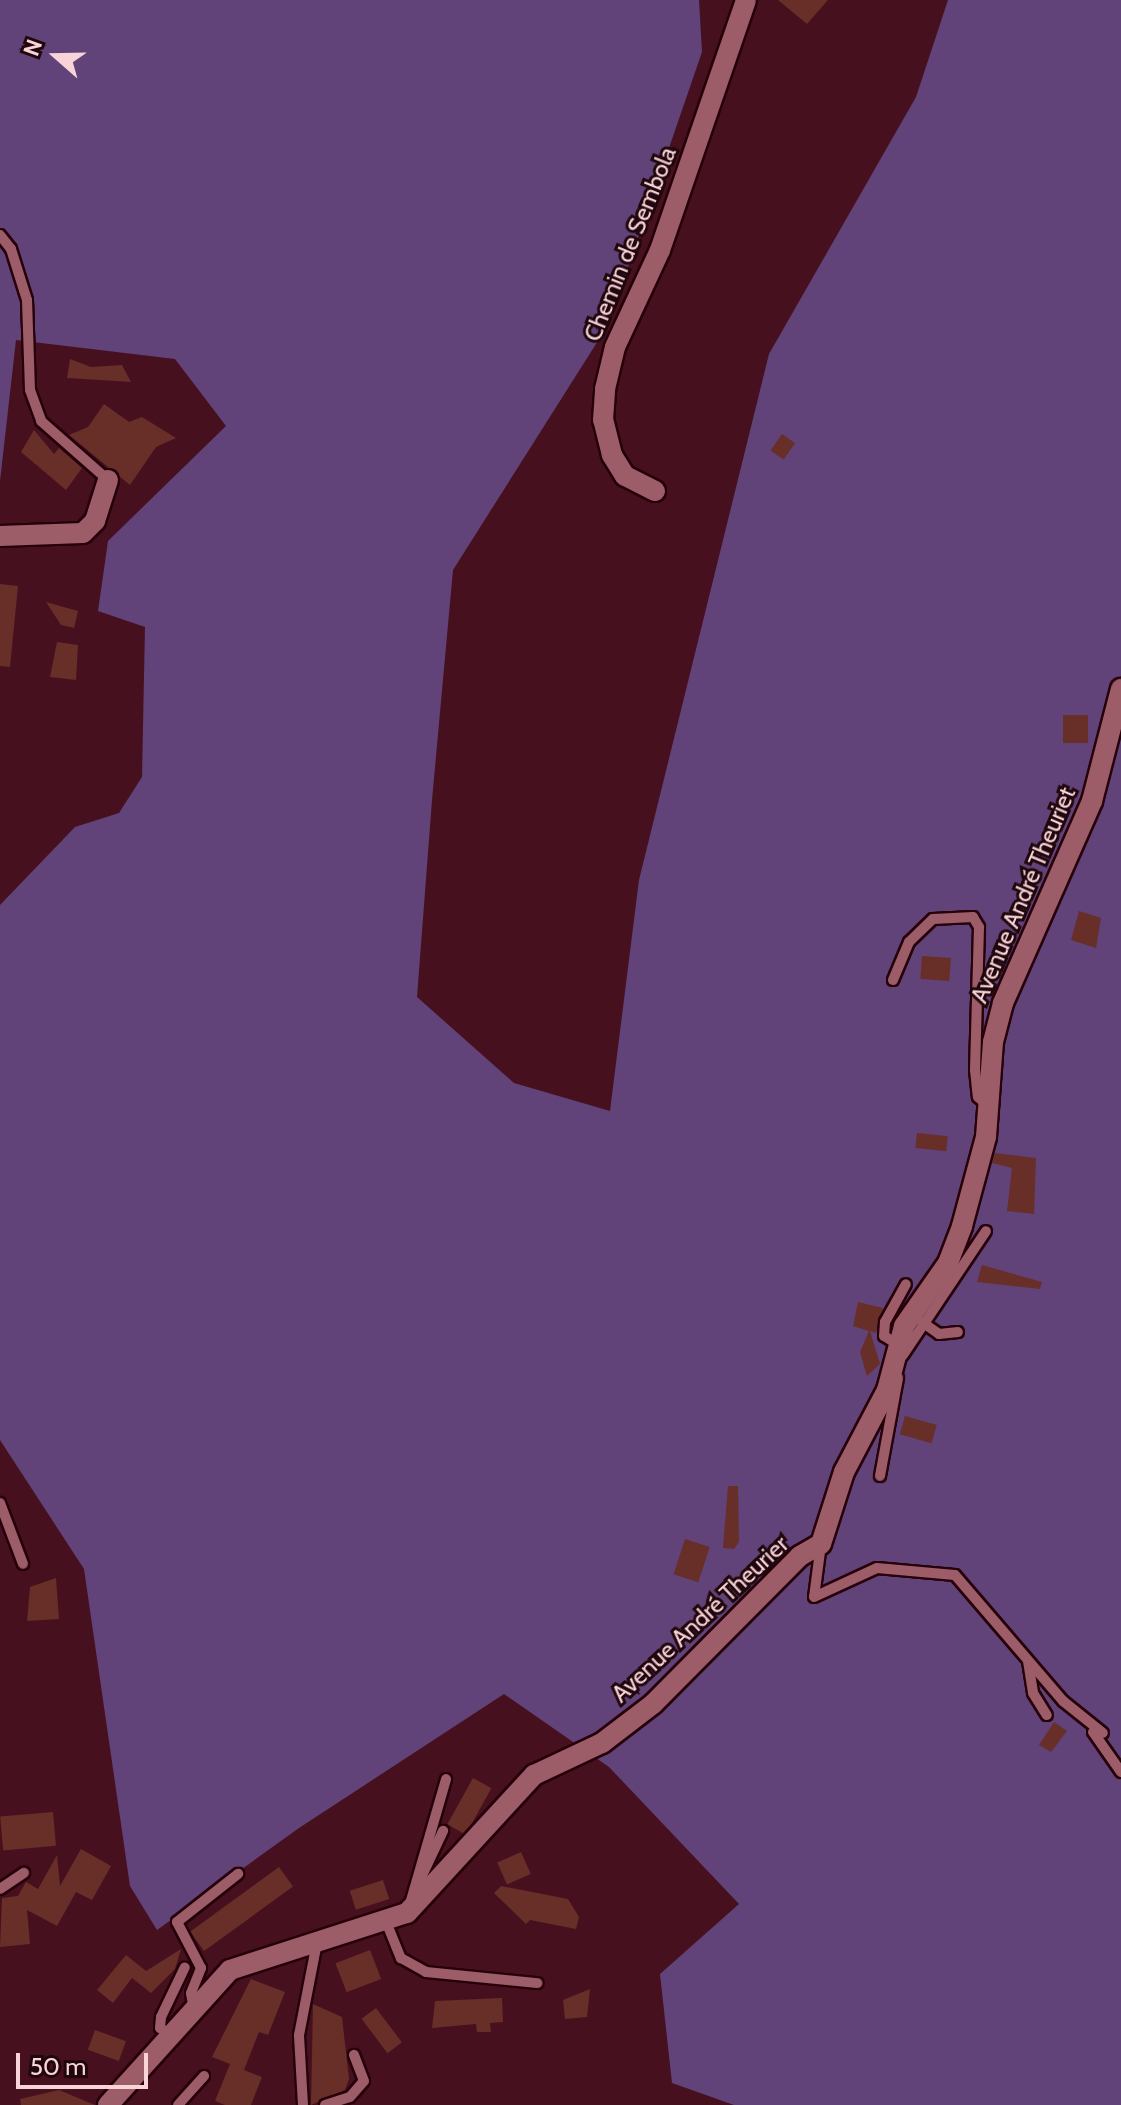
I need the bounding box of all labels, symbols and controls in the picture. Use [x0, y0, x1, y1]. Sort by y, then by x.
north arrow [16, 16, 96, 96]
text: N [18, 36, 48, 60]
street label: Chemin de Sembola [578, 143, 682, 345]
street label: Avenue André Theuriet [965, 783, 1081, 1007]
street label: Avenue André Theurier [606, 1530, 794, 1708]
scale bar [20, 2037, 152, 2087]
text: 50 m [30, 2052, 86, 2081]

